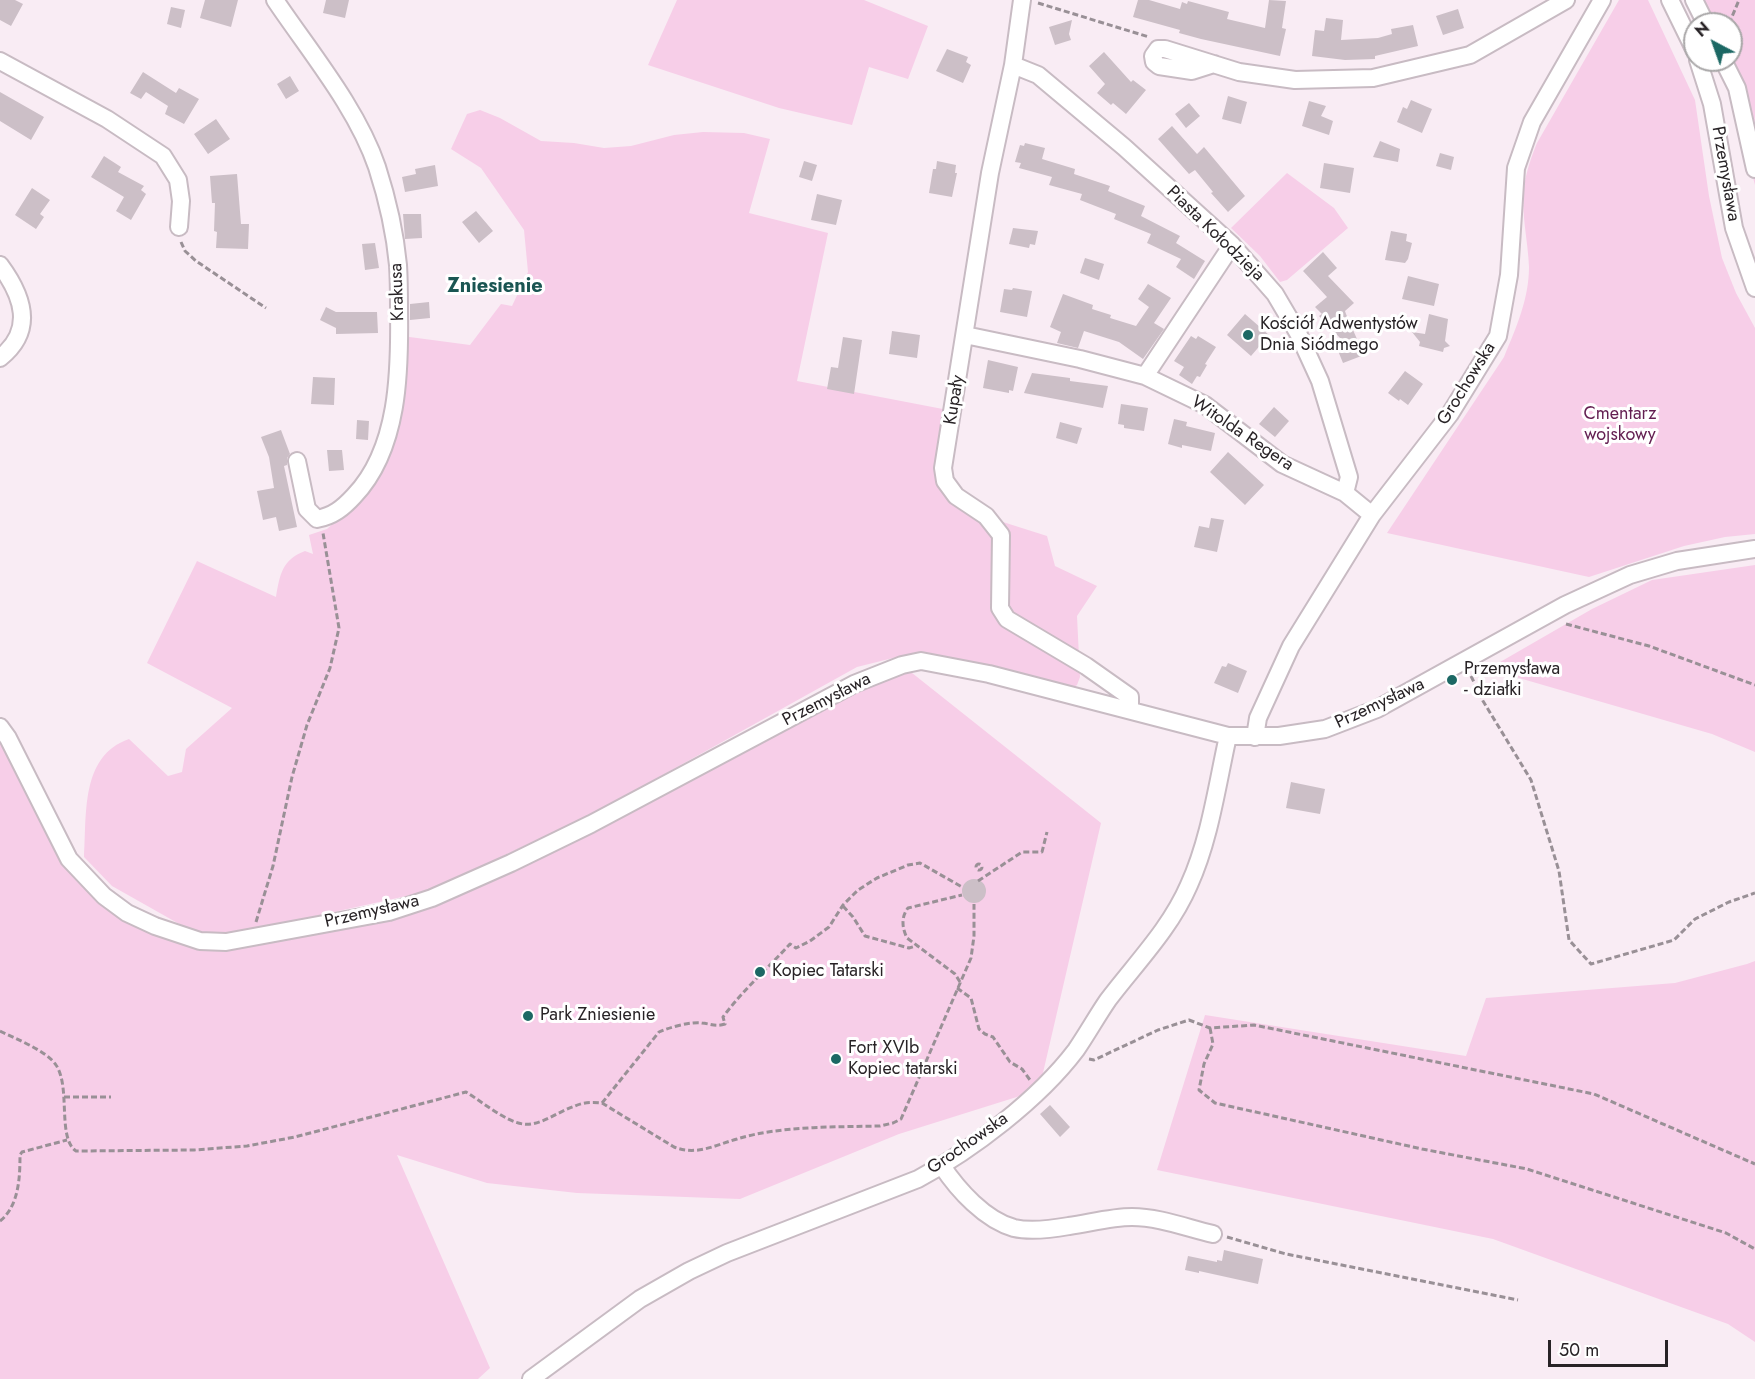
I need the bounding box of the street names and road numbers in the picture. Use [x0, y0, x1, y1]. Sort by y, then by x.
street label: Przemysława [1706, 125, 1744, 223]
street label: Piasta Kołodzieja [1161, 182, 1269, 286]
street label: Krakusa [386, 263, 410, 321]
street label: Grochowska [1433, 339, 1501, 429]
street label: Kupały [940, 374, 970, 426]
street label: Witolda Regera [1187, 392, 1297, 476]
street label: Przemysława [779, 669, 875, 731]
street label: Przemysława [1332, 674, 1428, 734]
street label: Przemysława [323, 891, 421, 933]
street label: Grochowska [924, 1108, 1012, 1180]

